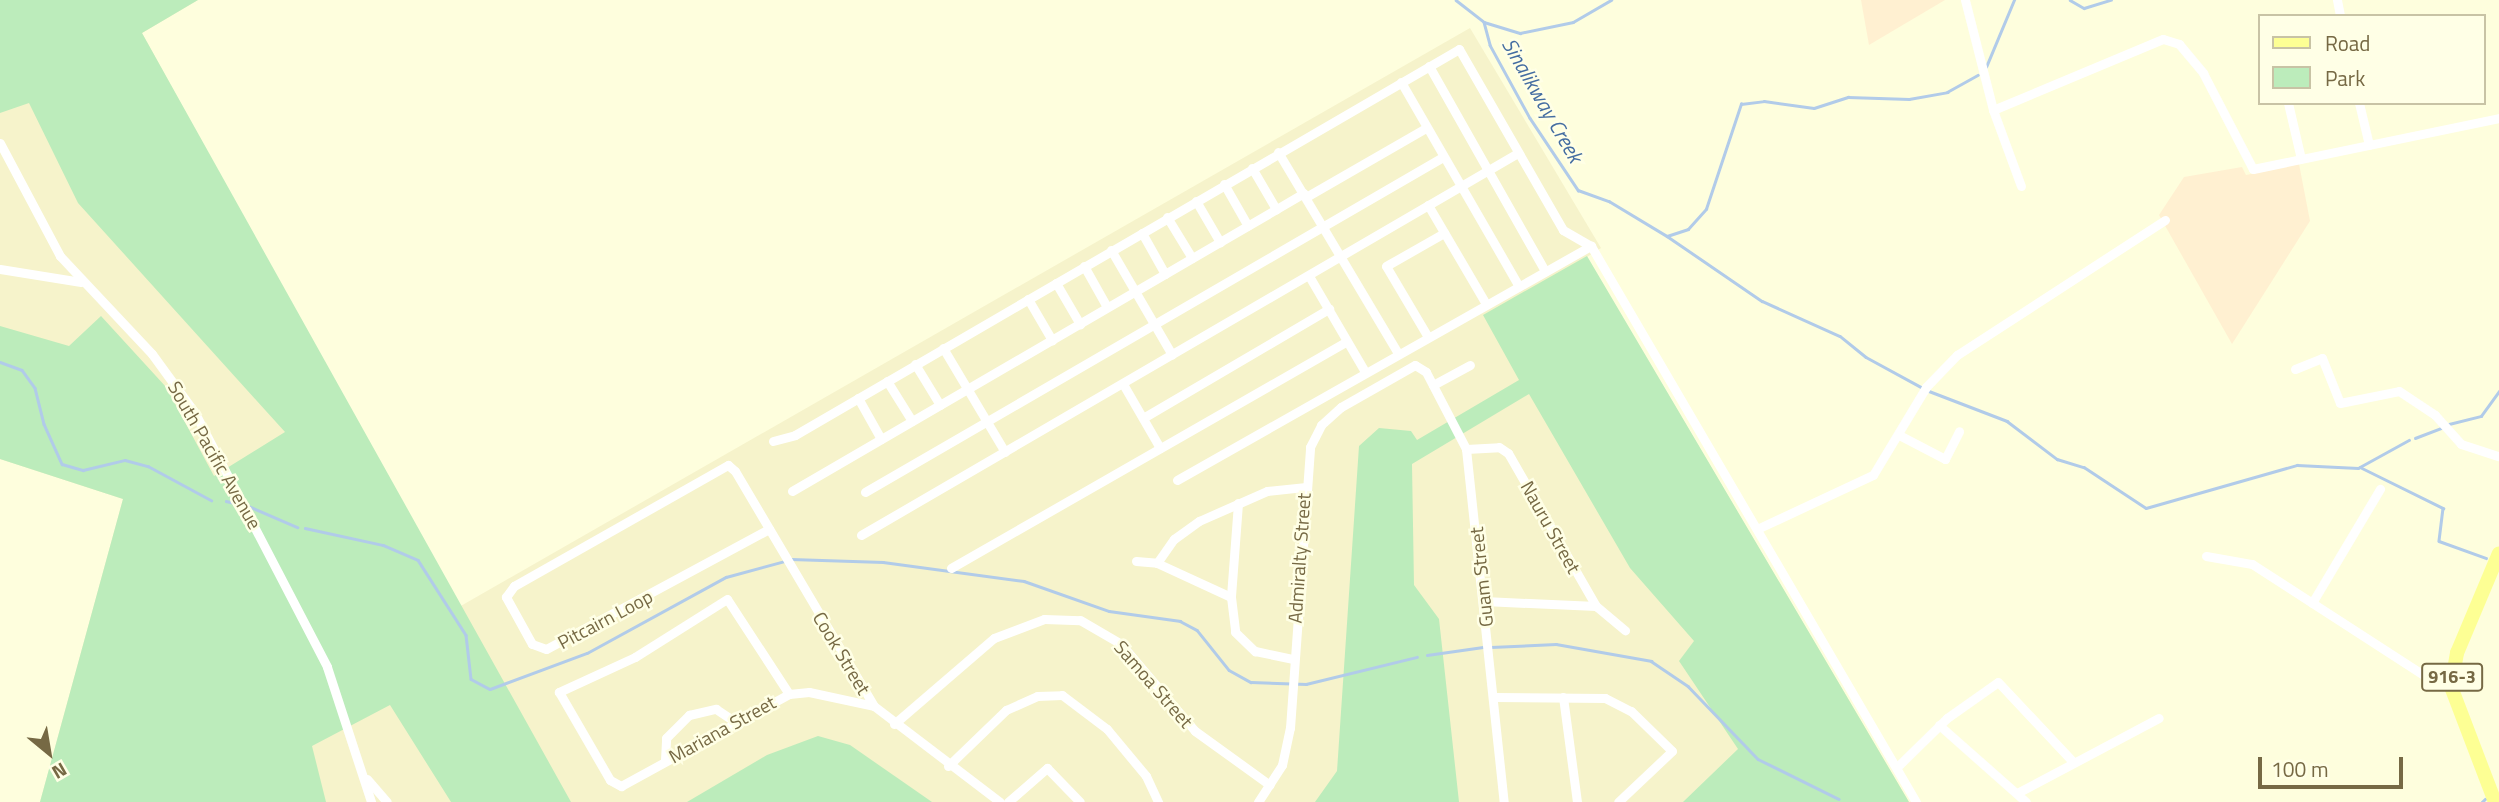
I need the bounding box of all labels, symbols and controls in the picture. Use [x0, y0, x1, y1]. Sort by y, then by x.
legend [2258, 14, 2485, 105]
text: Road [2325, 27, 2370, 59]
water label: Sinalikway Creek [1497, 33, 1589, 167]
text: Park [2325, 62, 2365, 94]
street label: South Pacific Avenue [163, 377, 267, 533]
street label: Nauru Street [1516, 477, 1586, 577]
street label: Admiralty Street [1283, 492, 1315, 624]
street label: Guam Street [1464, 526, 1498, 628]
street label: Pitcairn Loop [554, 584, 656, 654]
street label: Cook Street [808, 607, 876, 699]
street label: Samoa Street [1110, 636, 1198, 732]
road number: 916-3 [2420, 662, 2484, 692]
street label: Mariana Street [665, 690, 779, 768]
north arrow [14, 718, 84, 788]
scale bar [2261, 742, 2406, 786]
text: 100 m [2271, 753, 2328, 785]
text: N [47, 756, 73, 787]

